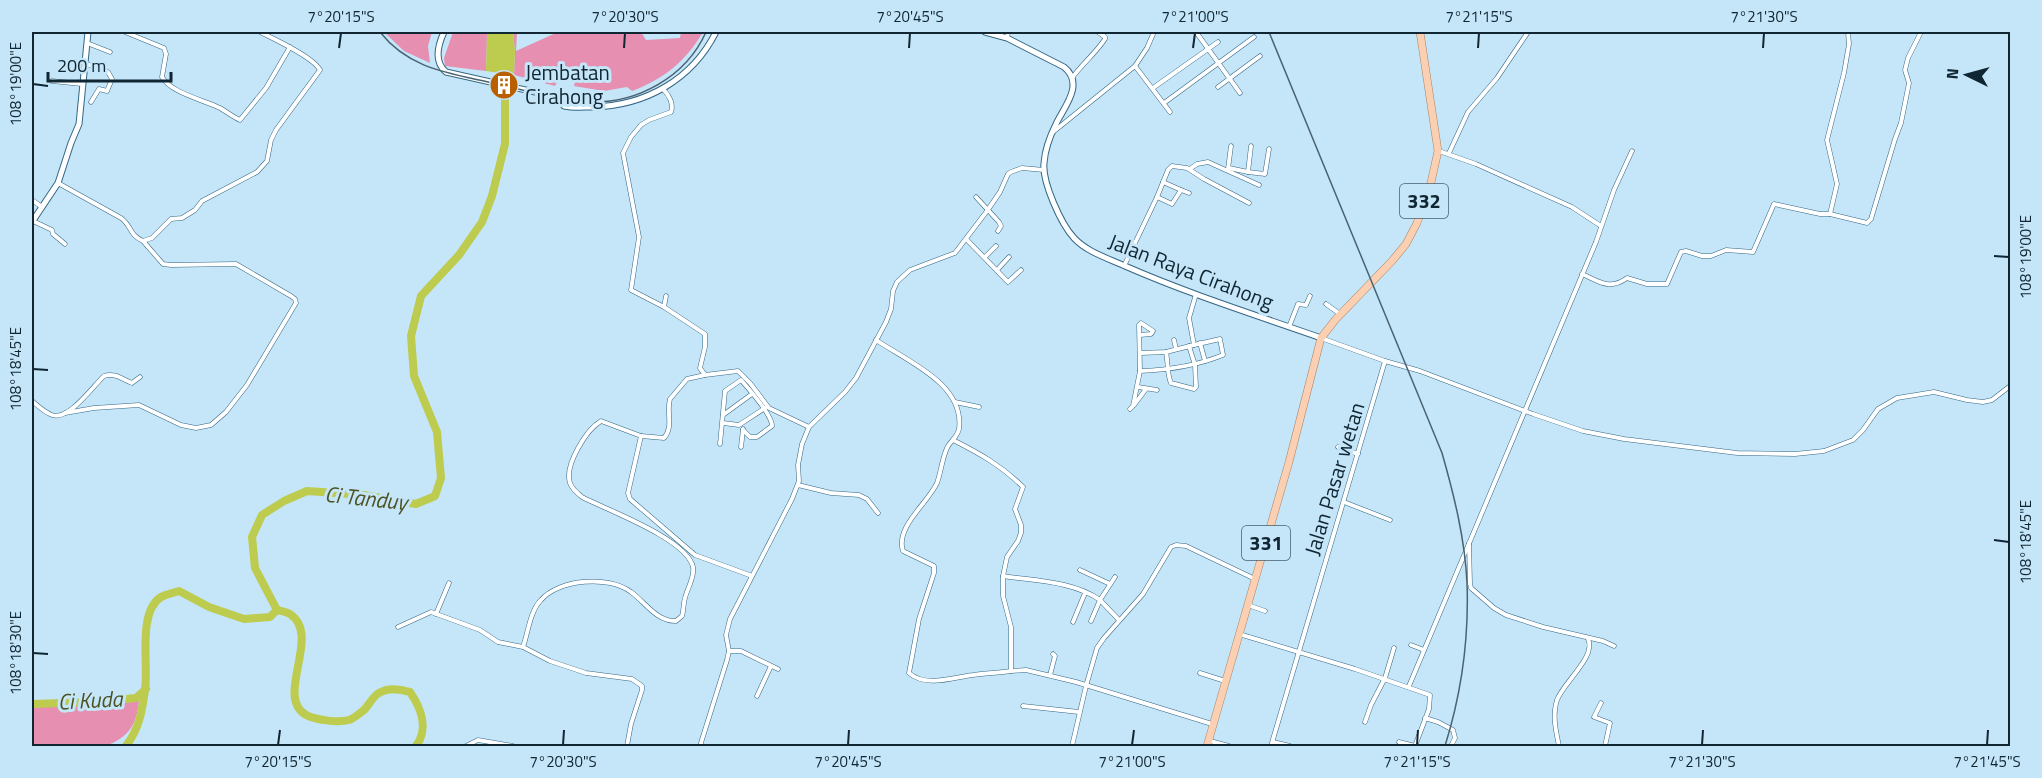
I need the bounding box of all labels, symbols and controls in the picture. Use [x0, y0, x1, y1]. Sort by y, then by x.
text: 7°20'15"S [307, 5, 375, 28]
text: 7°20'30"S [591, 5, 659, 28]
text: 7°20'45"S [876, 5, 944, 28]
text: 7°21'00"S [1161, 5, 1229, 28]
text: 7°21'15"S [1445, 5, 1513, 28]
text: 7°21'30"S [1730, 5, 1798, 28]
text: 108°19'00"E [4, 42, 27, 126]
scale bar [48, 45, 171, 83]
north arrow [1937, 45, 1997, 105]
text: 200 m [57, 52, 106, 79]
place label: Jembatan Cirahong [525, 56, 610, 112]
text: N [1940, 67, 1964, 80]
building icon: Jembatan Cirahong [488, 69, 520, 101]
road number: 332 [1400, 184, 1448, 218]
text: 108°19'00"E [2014, 215, 2037, 299]
street label: Jalan Raya Cirahong [1104, 225, 1279, 317]
text: 108°18'45"E [4, 327, 27, 411]
street label: Jalan Pasar wetan [1296, 398, 1373, 559]
water label: Ci Tanduy [323, 477, 412, 520]
text: 108°18'45"E [2014, 500, 2037, 584]
road number: 331 [1242, 526, 1290, 560]
text: 108°18'30"E [4, 611, 27, 695]
water label: Ci Kuda [57, 681, 125, 719]
text: 7°20'15"S [244, 750, 312, 773]
text: 7°20'30"S [529, 750, 597, 773]
text: 7°20'45"S [814, 750, 882, 773]
text: 7°21'00"S [1098, 750, 1166, 773]
text: 7°21'15"S [1383, 750, 1451, 773]
text: 7°21'30"S [1668, 750, 1736, 773]
text: 7°21'45"S [1953, 750, 2021, 773]

